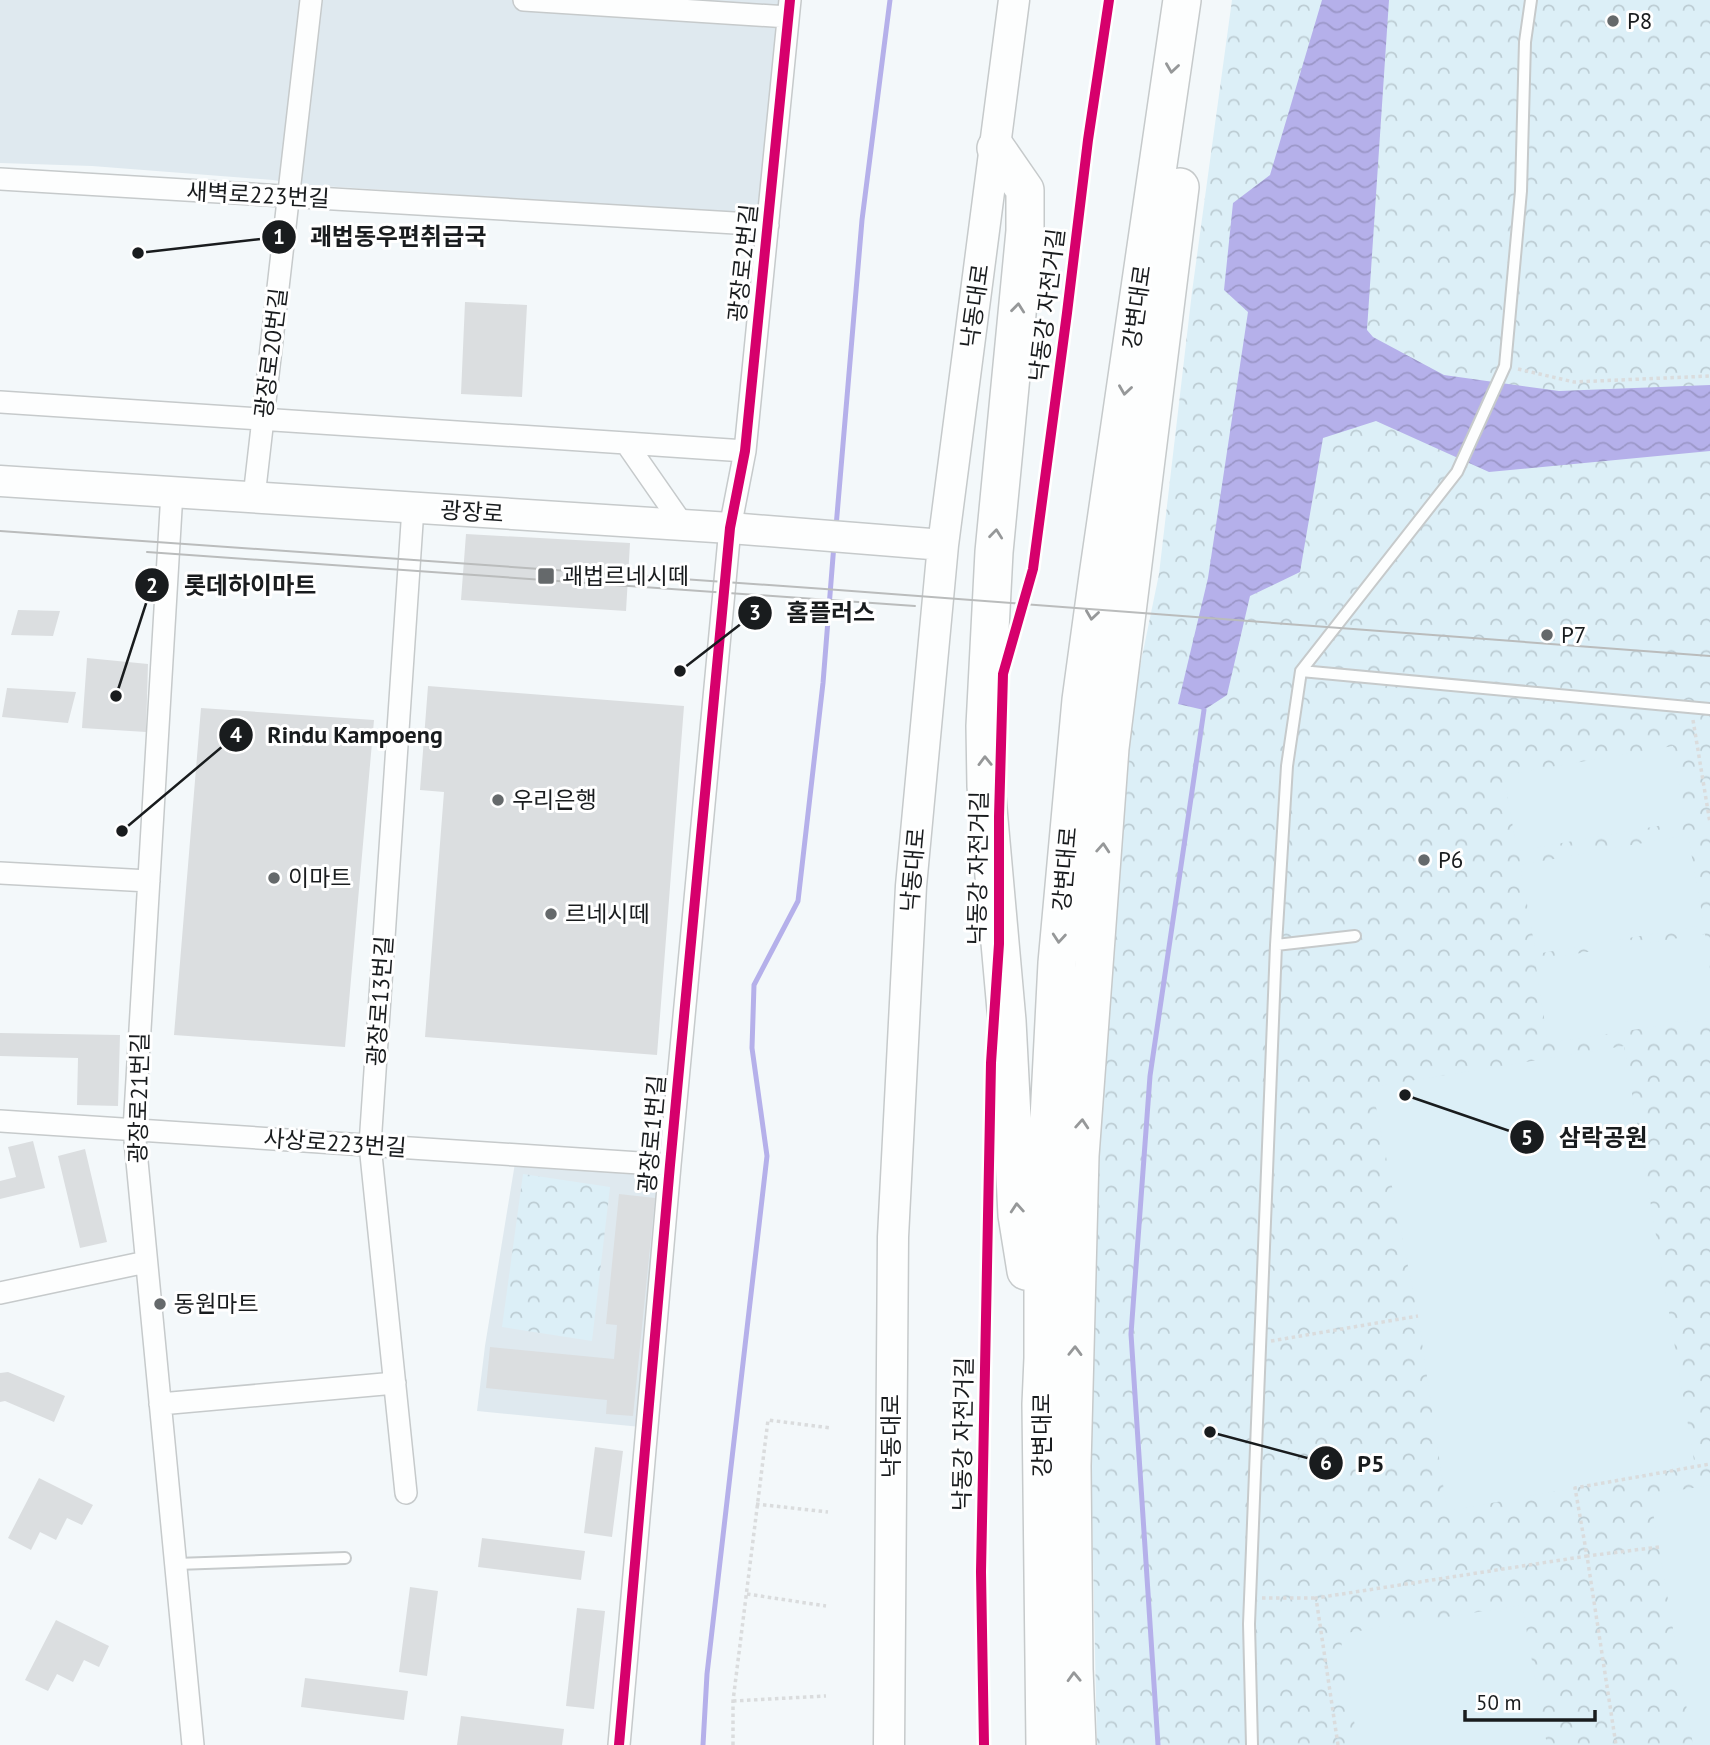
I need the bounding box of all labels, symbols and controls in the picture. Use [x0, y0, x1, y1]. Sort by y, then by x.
place label: P8 [1627, 6, 1652, 35]
marker: P8 [1605, 13, 1621, 29]
one-way arrow [1165, 62, 1180, 73]
street label: 새벽로223번길 [186, 176, 330, 213]
street label: 광장로2번길 [722, 203, 763, 323]
callout: 괘법동우편취급국 [261, 215, 501, 260]
text: 괘법동우편취급국 [310, 221, 486, 252]
text: 1 [273, 223, 285, 250]
street label: 낙동강 자전거길 [1023, 227, 1070, 383]
street label: 낙동대로 [954, 262, 995, 350]
street label: 강변대로 [1116, 263, 1157, 351]
street label: 광장로20번길 [248, 286, 293, 420]
one-way arrow [1010, 302, 1025, 313]
one-way arrow [1118, 384, 1133, 395]
street label: 광장로 [439, 495, 505, 528]
one-way arrow [988, 528, 1003, 539]
place label: 괘법르네시떼 [562, 561, 689, 590]
callout: 롯데하이마트 [134, 563, 330, 608]
marker: 괘법르네시떼 [536, 566, 556, 586]
text: 롯데하이마트 [184, 570, 316, 601]
text: 2 [146, 572, 158, 599]
callout: 홈플러스 [738, 590, 889, 635]
text: 홈플러스 [787, 597, 875, 628]
text: 3 [749, 599, 761, 626]
one-way arrow [1085, 609, 1100, 621]
place label: P7 [1561, 620, 1586, 649]
marker: P7 [1539, 627, 1555, 643]
callout: Rindu Kampoeng [218, 712, 457, 757]
text: Rindu Kampoeng [267, 719, 443, 750]
text: 4 [230, 721, 242, 748]
one-way arrow [978, 755, 993, 766]
place label: 우리은행 [512, 785, 597, 814]
street label: 낙동강 자전거길 [962, 791, 993, 945]
marker: 우리은행 [490, 792, 506, 808]
street label: 강변대로 [1046, 826, 1083, 912]
street label: 낙동대로 [894, 827, 931, 913]
one-way arrow [1095, 842, 1110, 853]
place label: P6 [1438, 845, 1463, 874]
marker: P6 [1416, 852, 1432, 868]
place label: 이마트 [288, 863, 351, 892]
marker: 이마트 [266, 870, 282, 886]
place label: 르네시떼 [565, 899, 650, 928]
marker: 르네시떼 [543, 906, 559, 922]
one-way arrow [1052, 933, 1067, 944]
street label: 광장로13번길 [360, 935, 399, 1067]
street label: 광장로21번길 [123, 1032, 154, 1164]
street label: 광장로1번길 [632, 1074, 671, 1194]
callout: 삼락공원 [1509, 1115, 1661, 1160]
one-way arrow [1074, 1118, 1089, 1129]
text: 삼락공원 [1559, 1122, 1647, 1153]
street label: 사상로223번길 [262, 1123, 408, 1162]
text: 5 [1521, 1124, 1533, 1151]
one-way arrow [1010, 1202, 1025, 1213]
place label: 동원마트 [174, 1289, 259, 1318]
marker: 동원마트 [152, 1296, 168, 1312]
one-way arrow [1068, 1346, 1083, 1357]
street label: 낙동강 자전거길 [947, 1357, 978, 1511]
street label: 강변대로 [1027, 1393, 1056, 1477]
street label: 낙동대로 [876, 1394, 905, 1478]
callout: P5 [1309, 1441, 1399, 1486]
text: P5 [1357, 1448, 1385, 1479]
text: 6 [1320, 1449, 1332, 1476]
one-way arrow [1066, 1671, 1082, 1682]
scale bar [1465, 1678, 1594, 1722]
text: 50 m [1476, 1689, 1522, 1716]

